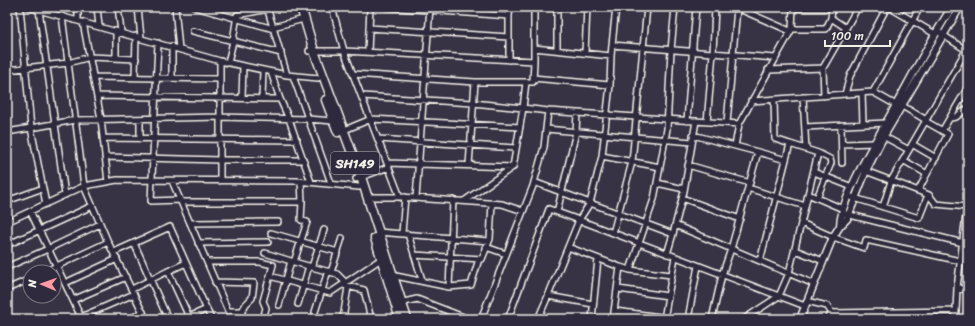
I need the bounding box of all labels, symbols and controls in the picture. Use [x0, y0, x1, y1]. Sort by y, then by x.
scale bar [825, 22, 890, 48]
text: 100 m [831, 25, 864, 47]
road number: SH149 [331, 152, 379, 174]
north arrow [22, 264, 62, 304]
text: N [23, 279, 42, 289]

